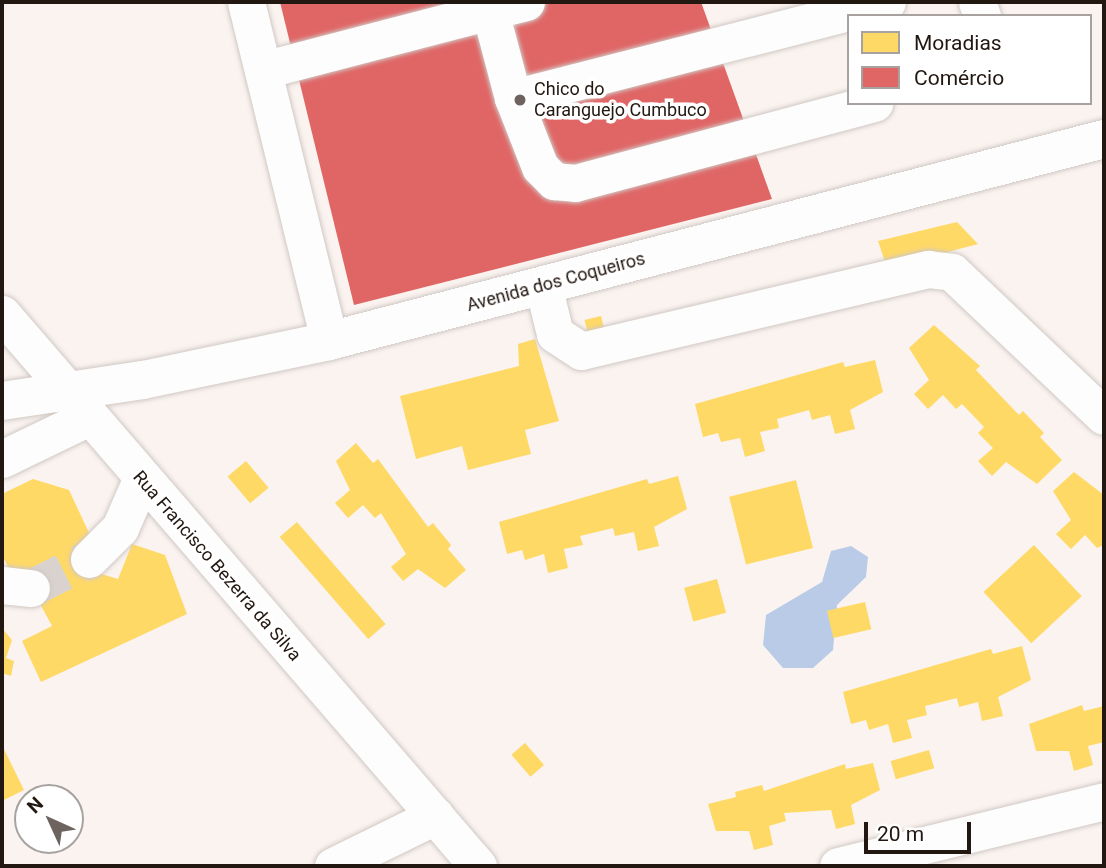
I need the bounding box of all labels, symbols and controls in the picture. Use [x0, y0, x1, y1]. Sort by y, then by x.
legend [847, 14, 1092, 105]
text: Moradias [914, 31, 1002, 55]
text: Comércio [914, 66, 1004, 90]
place label: Chico do Caranguejo Cumbuco [534, 79, 707, 122]
marker: Chico do Caranguejo Cumbuco [512, 92, 528, 108]
street label: Avenida dos Coqueiros [464, 248, 648, 316]
street label: Rua Francisco Bezerra da Silva [128, 466, 306, 666]
north arrow [14, 784, 84, 854]
text: N [22, 792, 48, 818]
scale bar [868, 808, 975, 852]
text: 20 m [877, 822, 924, 846]

